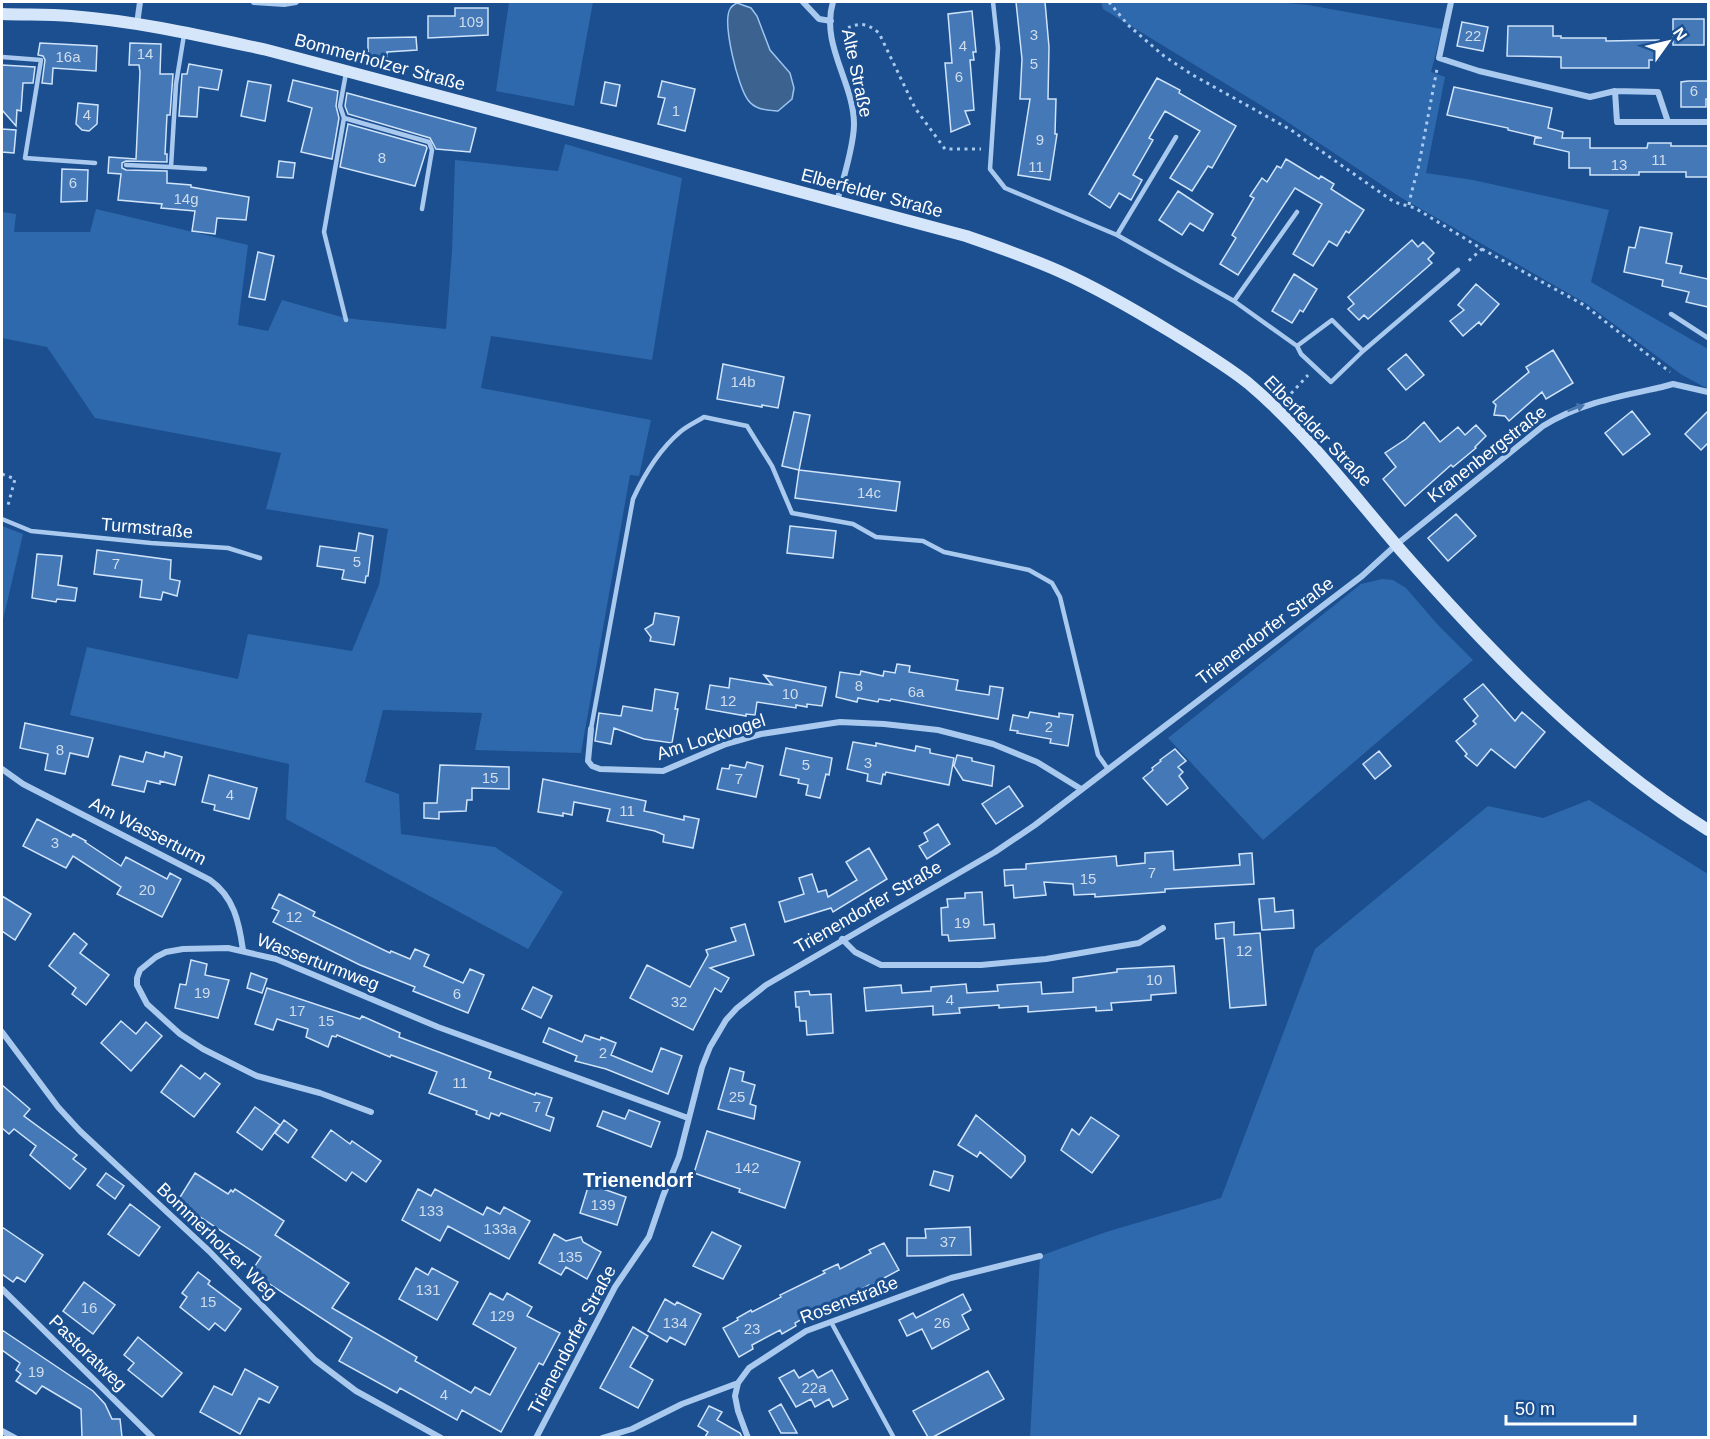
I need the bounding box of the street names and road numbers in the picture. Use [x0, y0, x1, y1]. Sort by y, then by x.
street label: Alte Straße [838, 27, 876, 119]
street label: Bommerholzer Straße [292, 30, 468, 94]
street label: Elberfelder Straße [799, 164, 945, 222]
street label: Elberfelder Straße [1260, 372, 1376, 490]
street label: Kranenbergstraße [1424, 401, 1550, 507]
street label: Turmstraße [100, 514, 194, 542]
street label: Trienendorfer Straße [1193, 573, 1337, 689]
street label: Am Lockvogel [654, 710, 768, 764]
street label: Am Wasserturm [86, 793, 210, 869]
street label: Trienendorfer Straße [791, 857, 945, 957]
street label: Wasserturmweg [254, 929, 382, 995]
street label: Bommerholzer Weg [153, 1179, 281, 1303]
street label: Trienendorfer Straße [524, 1262, 620, 1418]
street label: Rosenstraße [797, 1272, 901, 1328]
street label: Pastoratweg [45, 1311, 131, 1395]

